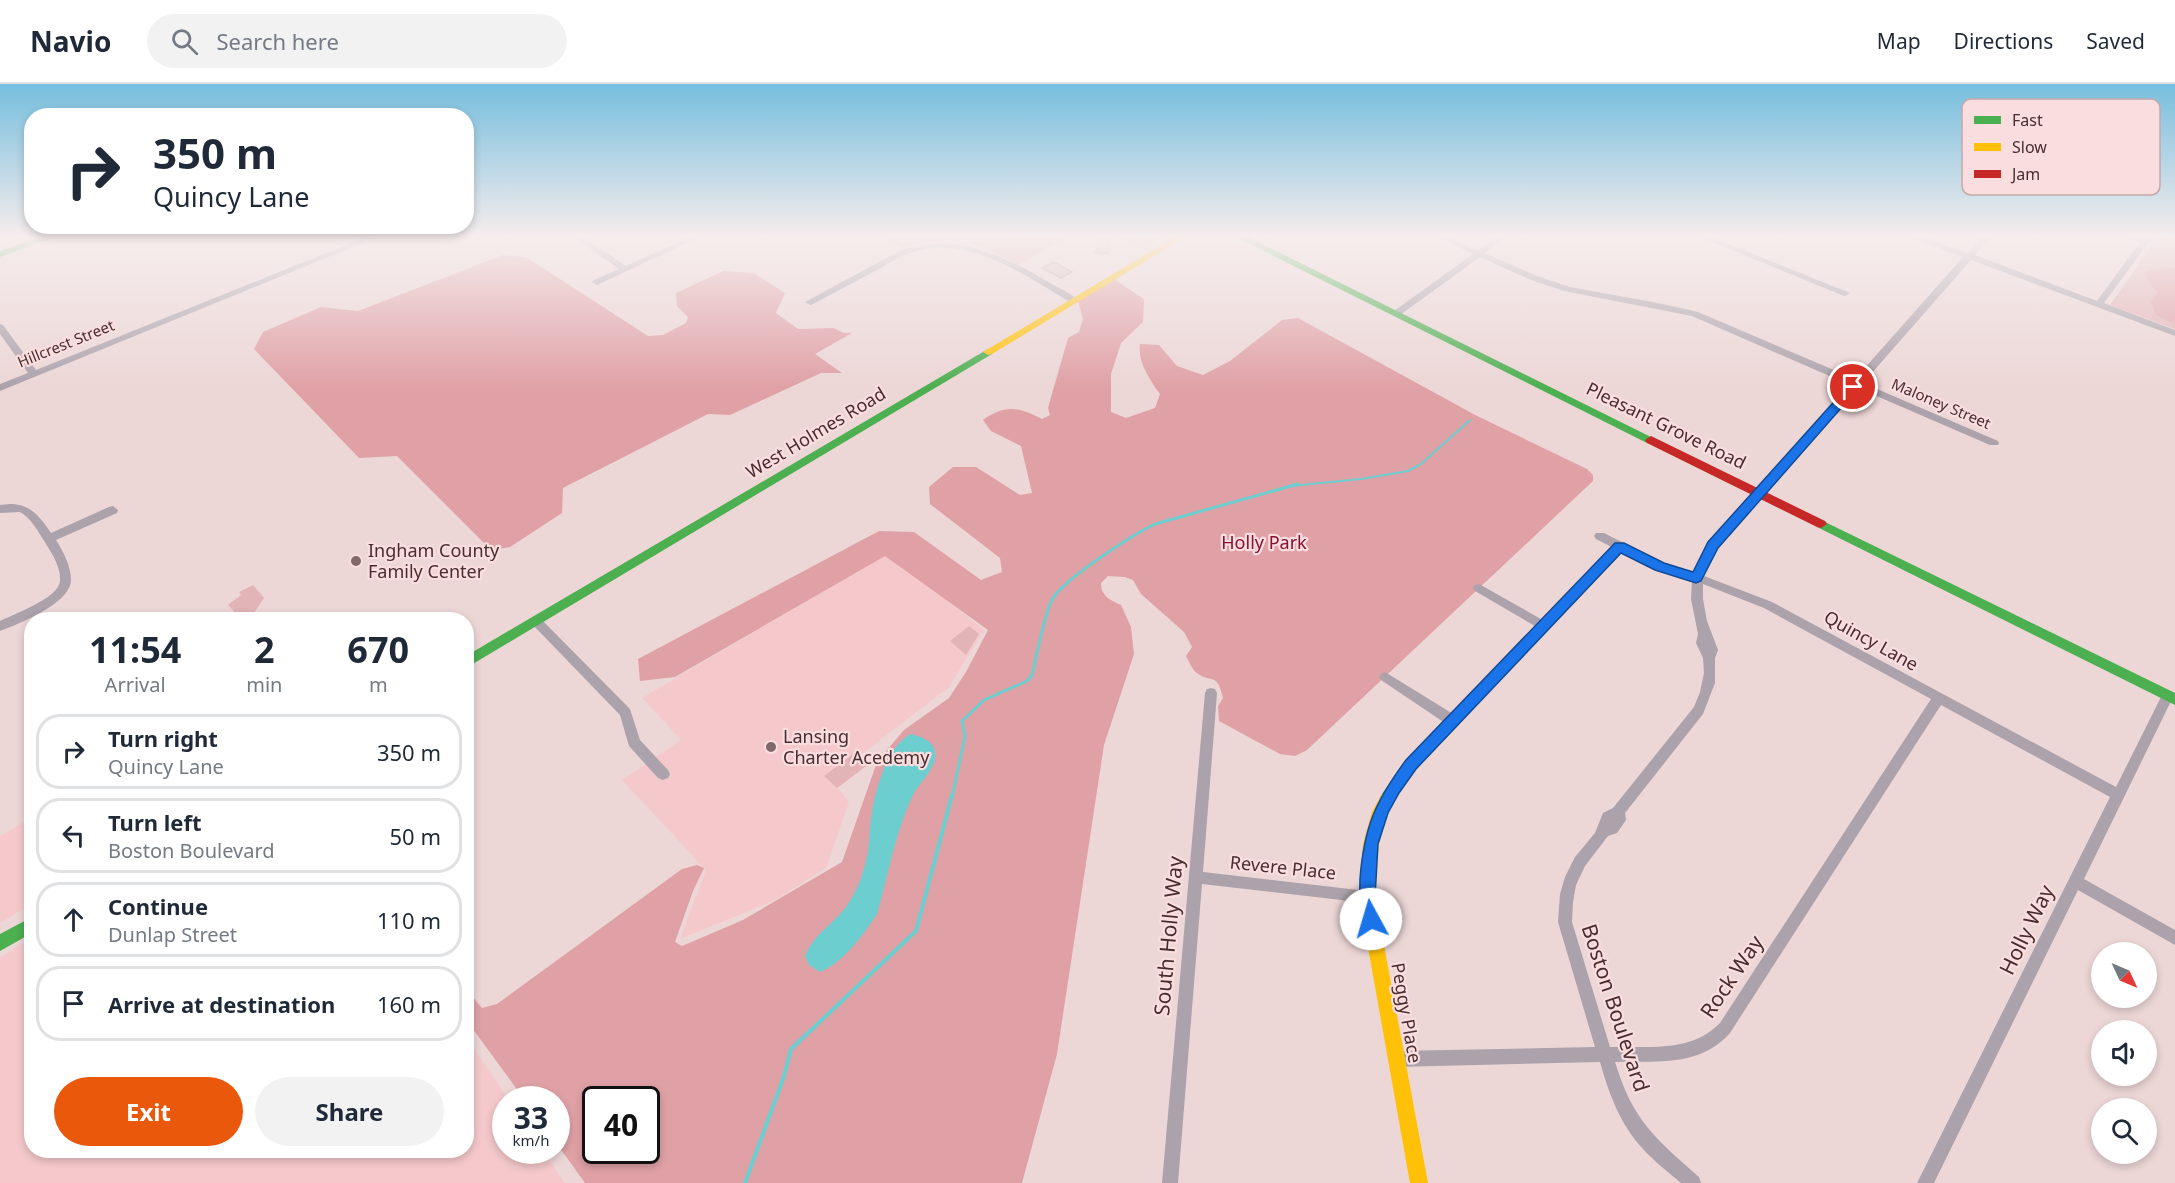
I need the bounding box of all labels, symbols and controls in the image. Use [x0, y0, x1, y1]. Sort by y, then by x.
search box [147, 14, 567, 68]
text: Navio [30, 22, 111, 60]
icon: search [168, 25, 201, 58]
text: Search here [216, 26, 339, 56]
text: Map [1877, 27, 1921, 55]
text: Directions [1954, 27, 2053, 55]
text: Saved [2086, 27, 2145, 55]
legend [1962, 99, 2160, 195]
text: Fast [2012, 109, 2043, 131]
text: 350 m [153, 124, 277, 181]
icon: right [54, 132, 132, 210]
text: Slow [2012, 136, 2047, 158]
text: Jam [2010, 163, 2040, 185]
text: Quincy Lane [153, 178, 309, 215]
street label: Hillcrest Street [14, 314, 118, 372]
pin [1827, 361, 1878, 412]
icon: arrive [1836, 370, 1869, 403]
street label: Maloney Street [1889, 373, 1995, 433]
street label: Pleasant Grove Road [1583, 376, 1750, 474]
street label: West Holmes Road [741, 381, 890, 483]
park label: Holly Park [1221, 530, 1307, 554]
place label: Ingham County Family Center [368, 538, 500, 583]
marker: Ingham County Family Center [349, 554, 363, 568]
street label: Quincy Lane [1820, 604, 1923, 676]
text: 11:54 [89, 625, 181, 674]
text: 2 [254, 625, 275, 674]
text: 670 [347, 625, 409, 674]
text: Arrival [105, 671, 166, 698]
text: min [246, 671, 282, 698]
text: m [369, 671, 388, 698]
text: Turn right [108, 723, 218, 753]
place label: Lansing Charter Acedemy [783, 724, 930, 769]
icon: right [57, 735, 90, 768]
text: 350 m [377, 737, 441, 767]
marker: Lansing Charter Acedemy [764, 740, 778, 754]
text: Quincy Lane [108, 753, 224, 780]
text: Turn left [108, 807, 202, 837]
icon: left [57, 819, 90, 852]
text: 50 m [390, 821, 441, 851]
text: Boston Boulevard [108, 837, 275, 864]
street label: Revere Place [1229, 849, 1337, 885]
street label: South Holly Way [1147, 855, 1189, 1017]
street label: Holly Way [1992, 880, 2060, 979]
position arrow [1339, 887, 1403, 951]
text: Continue [108, 891, 208, 921]
icon: ahead [57, 903, 90, 936]
text: 110 m [377, 905, 441, 935]
street label: Boston Boulevard [1576, 920, 1656, 1095]
text: Dunlap Street [108, 921, 237, 948]
street label: Rock Way [1693, 929, 1769, 1023]
north arrow [2091, 942, 2157, 1008]
map controls [2091, 942, 2157, 1164]
street label: Peggy Place [1386, 961, 1428, 1065]
icon: arrive [57, 987, 90, 1020]
text: Arrive at destination [108, 989, 335, 1019]
text: 160 m [377, 989, 441, 1019]
button: sound [2091, 1020, 2157, 1086]
button: Exit [54, 1077, 243, 1146]
button: Share [255, 1077, 444, 1146]
speed limit sign: 40 [582, 1086, 660, 1164]
text: 33 [514, 1097, 548, 1138]
button: search [2091, 1098, 2157, 1164]
text: km/h [513, 1130, 549, 1150]

